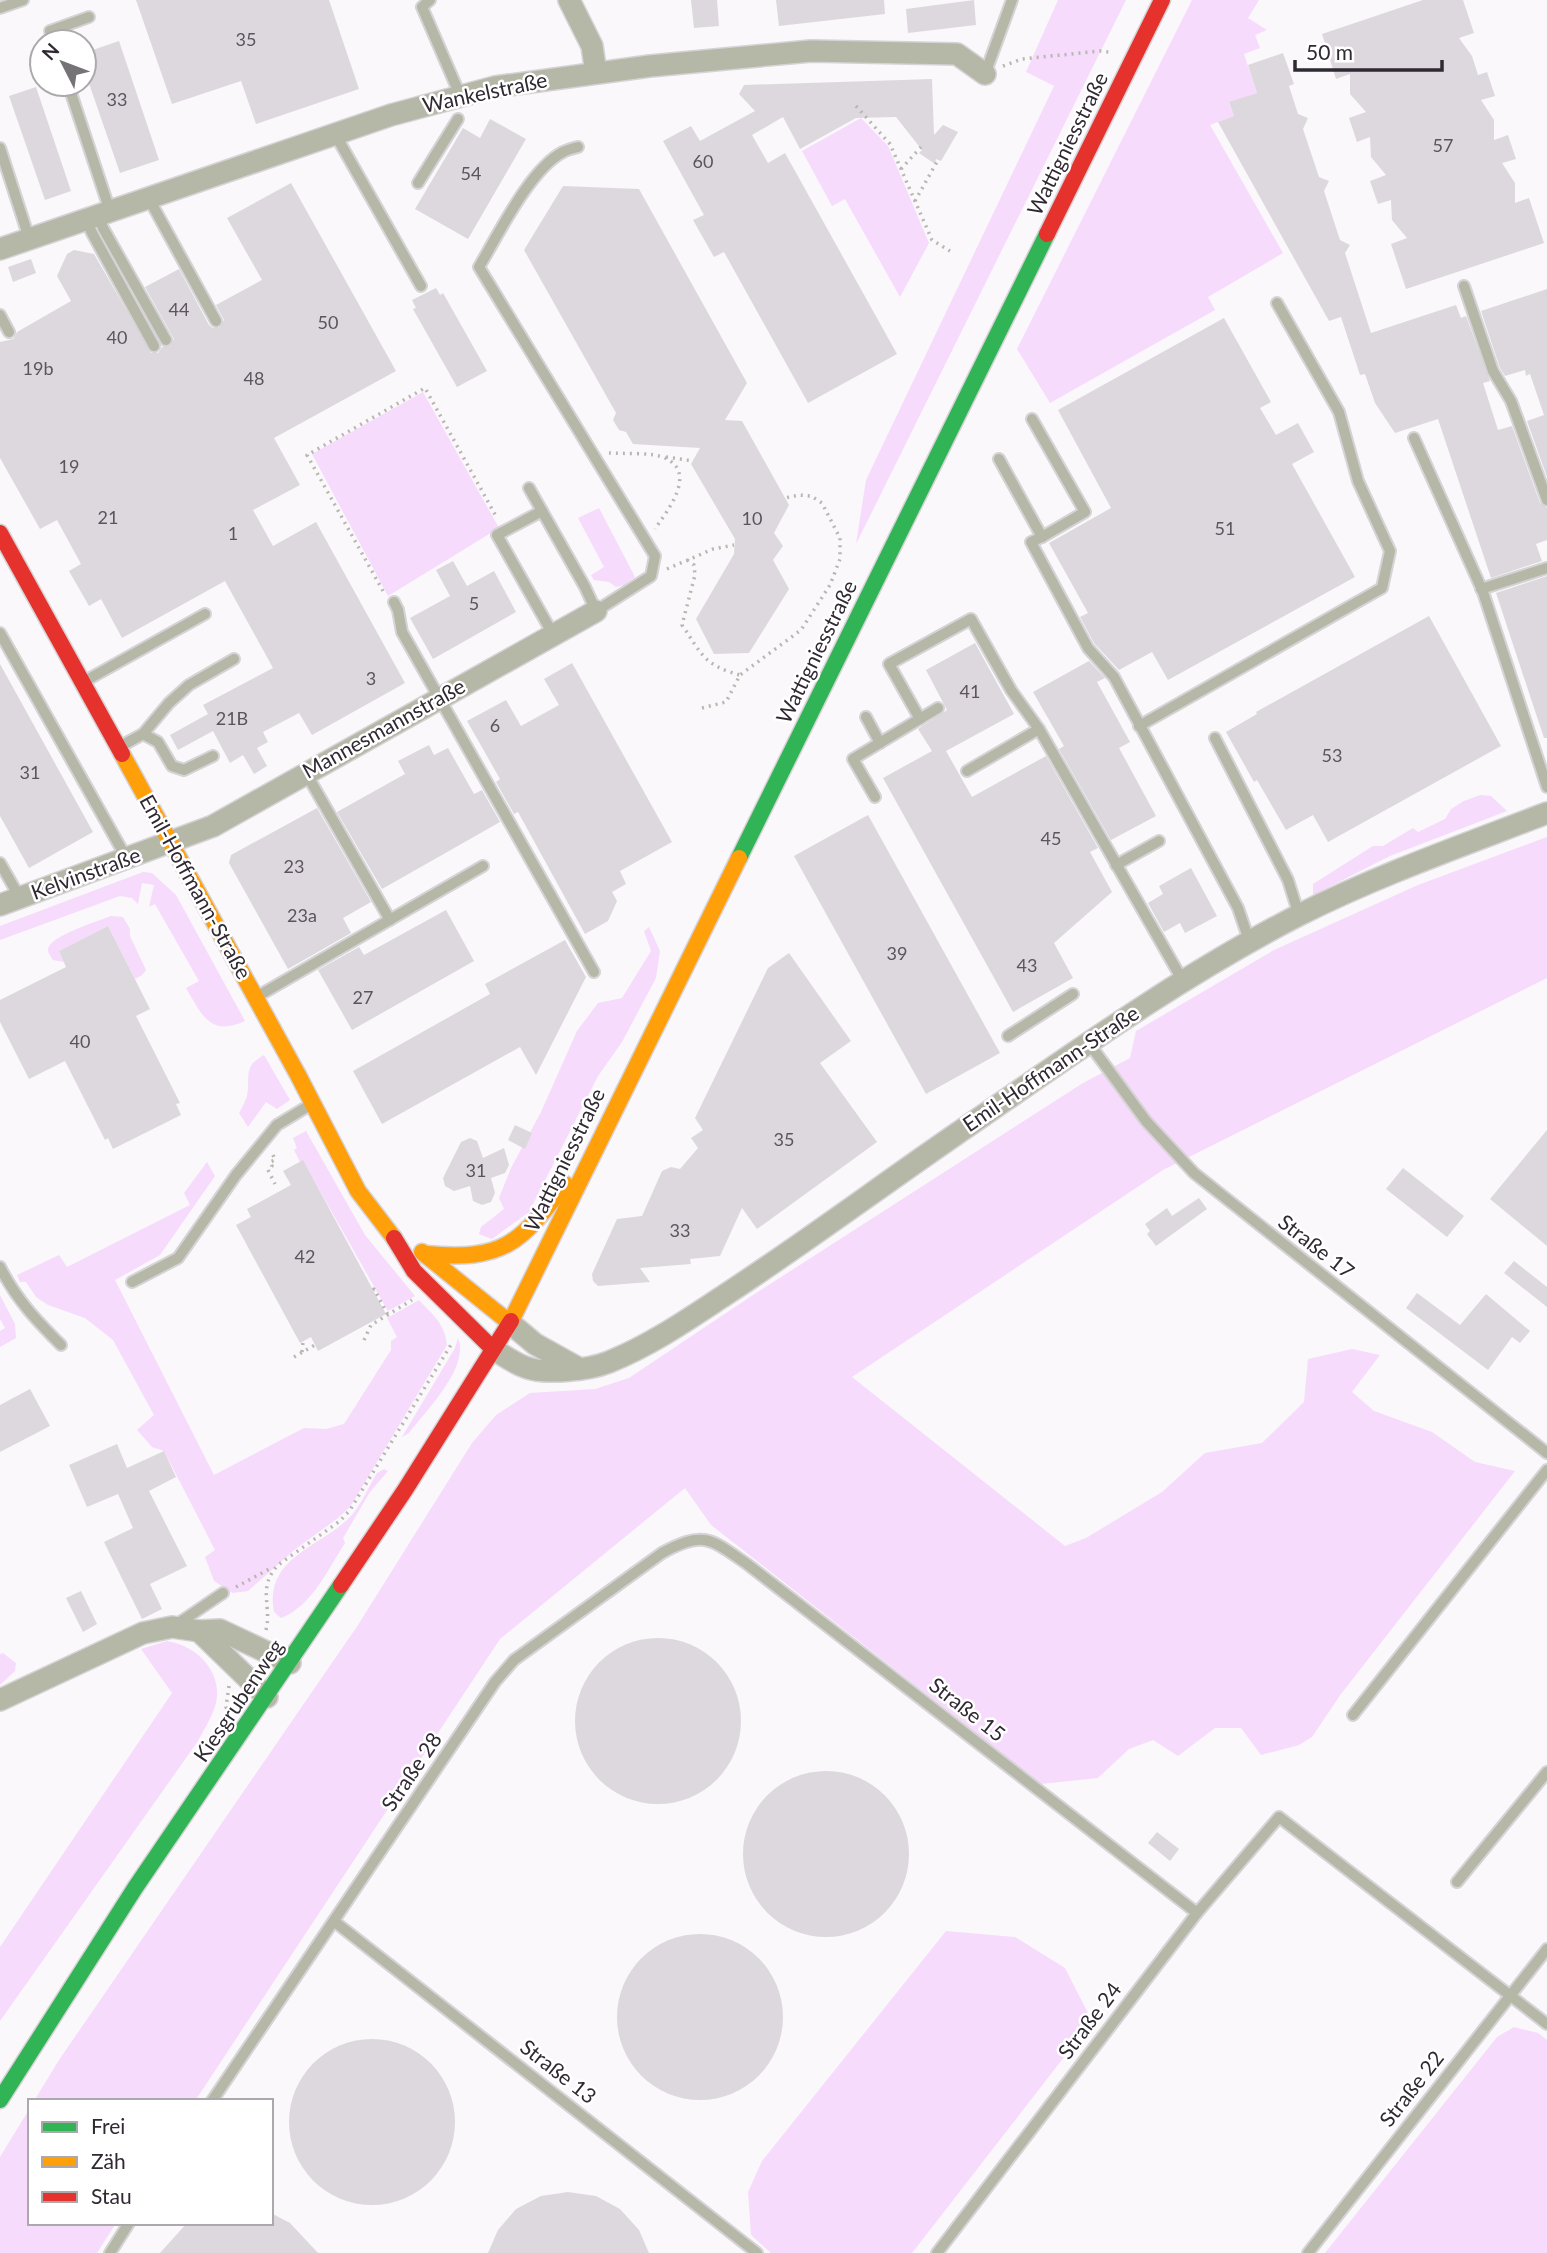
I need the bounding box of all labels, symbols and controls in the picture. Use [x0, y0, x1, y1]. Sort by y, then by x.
north arrow [28, 28, 98, 98]
house number: 35 [236, 28, 256, 50]
scale bar [1295, 28, 1442, 72]
text: N [37, 38, 63, 64]
text: 50 m [1306, 39, 1353, 64]
street label: Wankelstraße [420, 66, 549, 117]
street label: Wattigniesstraße [1021, 68, 1112, 219]
house number: 33 [107, 88, 127, 110]
house number: 57 [1433, 134, 1453, 156]
house number: 60 [693, 150, 713, 172]
house number: 54 [461, 162, 481, 184]
house number: 44 [169, 298, 189, 320]
house number: 50 [318, 311, 338, 333]
house number: 40 [107, 326, 127, 348]
house number: 19b [23, 357, 53, 379]
house number: 48 [244, 367, 264, 389]
house number: 19 [59, 455, 79, 477]
house number: 21 [98, 506, 118, 528]
house number: 10 [742, 507, 762, 529]
house number: 51 [1215, 517, 1235, 539]
house number: 1 [228, 522, 238, 544]
street label: Wattigniesstraße [770, 576, 861, 727]
house number: 5 [469, 592, 479, 614]
house number: 3 [366, 667, 376, 689]
street label: Mannesmannstraße [298, 673, 469, 783]
house number: 41 [960, 680, 980, 702]
house number: 21B [216, 707, 248, 729]
house number: 6 [490, 714, 500, 736]
house number: 53 [1322, 744, 1342, 766]
house number: 31 [20, 761, 40, 783]
street label: Emil-Hoffmann-Straße [135, 790, 257, 983]
house number: 45 [1041, 827, 1061, 849]
street label: Kelvinstraße [27, 841, 144, 904]
house number: 23 [284, 855, 304, 877]
house number: 23a [287, 904, 317, 926]
house number: 39 [887, 942, 907, 964]
house number: 43 [1017, 954, 1037, 976]
house number: 27 [353, 986, 373, 1008]
street label: Emil-Hoffmann-Straße [957, 1000, 1143, 1136]
house number: 40 [70, 1030, 90, 1052]
street label: Wattigniesstraße [518, 1084, 609, 1235]
house number: 35 [774, 1128, 794, 1150]
house number: 31 [466, 1159, 486, 1181]
street label: Straße 17 [1274, 1208, 1360, 1283]
house number: 33 [670, 1219, 690, 1241]
house number: 42 [295, 1245, 315, 1267]
street label: Kiesgrubenweg [188, 1634, 288, 1766]
street label: Straße 15 [925, 1671, 1011, 1746]
street label: Straße 28 [375, 1727, 446, 1815]
street label: Straße 24 [1052, 1977, 1126, 2063]
street label: Straße 13 [516, 2033, 602, 2108]
street label: Straße 22 [1373, 2045, 1448, 2131]
legend [28, 2099, 273, 2225]
text: Frei [91, 2113, 125, 2138]
text: Zäh [91, 2148, 126, 2173]
text: Stau [91, 2183, 132, 2208]

